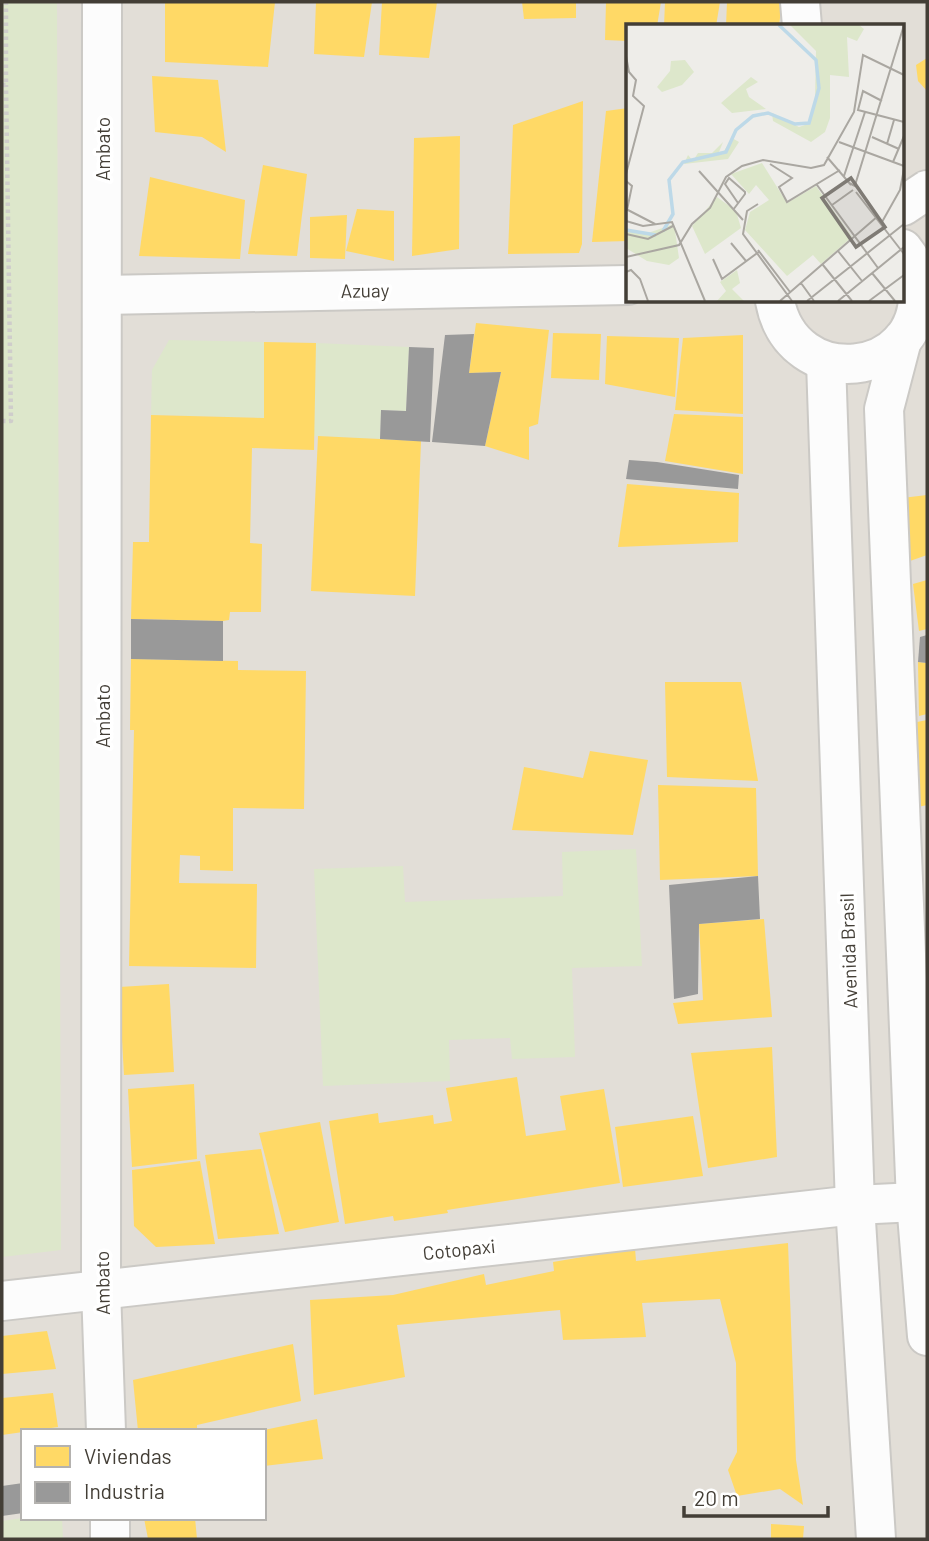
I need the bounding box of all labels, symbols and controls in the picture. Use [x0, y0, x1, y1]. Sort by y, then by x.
inset map [626, 24, 904, 303]
street label: Ambato [91, 117, 114, 181]
street label: Azuay [341, 278, 390, 302]
street label: Ambato [91, 684, 114, 748]
street label: Avenida Brasil [834, 893, 862, 1009]
street label: Cotopaxi [422, 1234, 496, 1264]
street label: Ambato [90, 1251, 114, 1315]
legend [21, 1429, 266, 1520]
text: Viviendas [84, 1443, 172, 1468]
scale bar [684, 1474, 828, 1518]
text: Industria [84, 1478, 165, 1503]
text: 20 m [694, 1485, 739, 1510]

